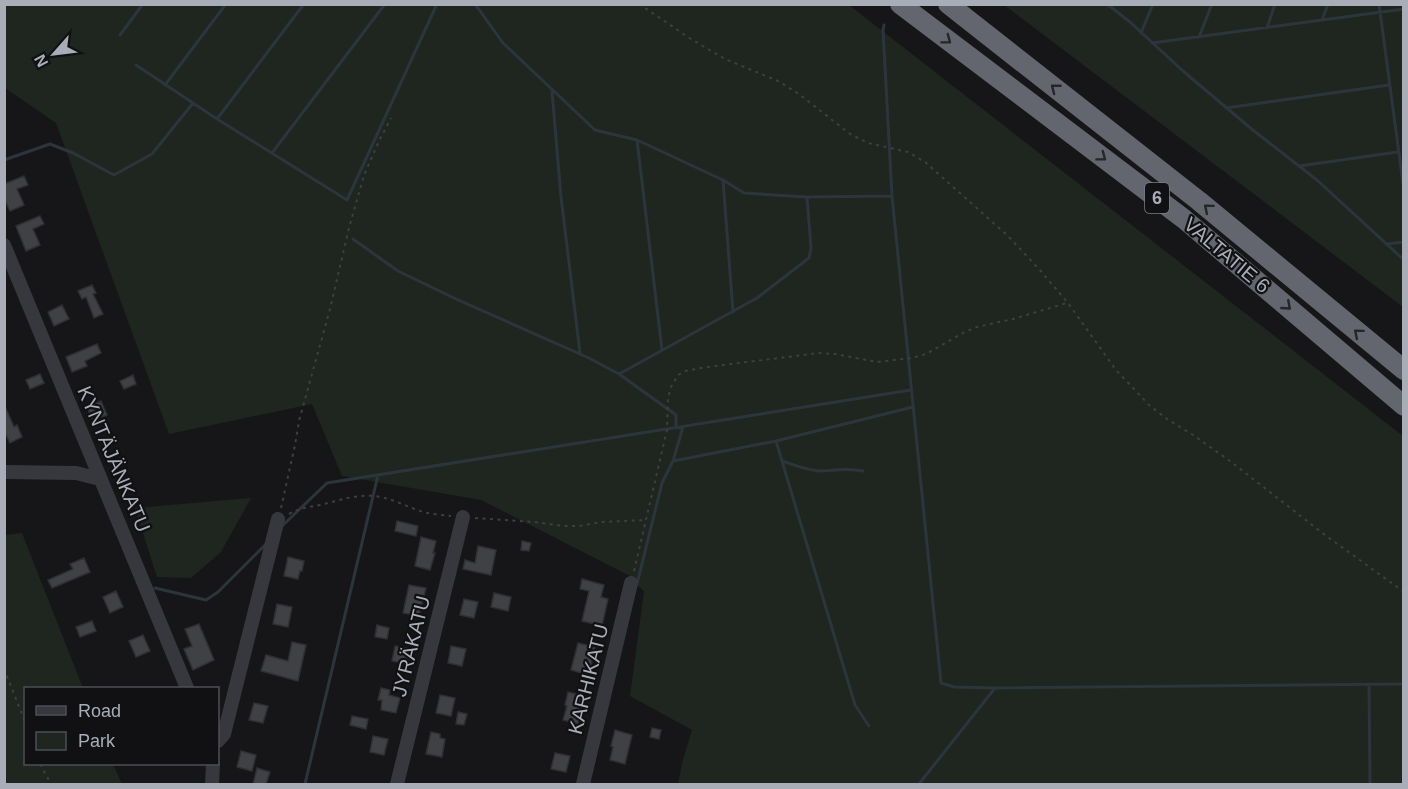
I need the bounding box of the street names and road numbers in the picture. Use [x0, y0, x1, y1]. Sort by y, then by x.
road number: 6 [1145, 183, 1169, 213]
street label: VALTATIE 6 [1180, 213, 1274, 297]
street label: KYNTÄJÄNKATU [73, 383, 155, 535]
street label: JYRÄKATU [388, 593, 434, 699]
street label: KARHIKATU [564, 622, 612, 736]

